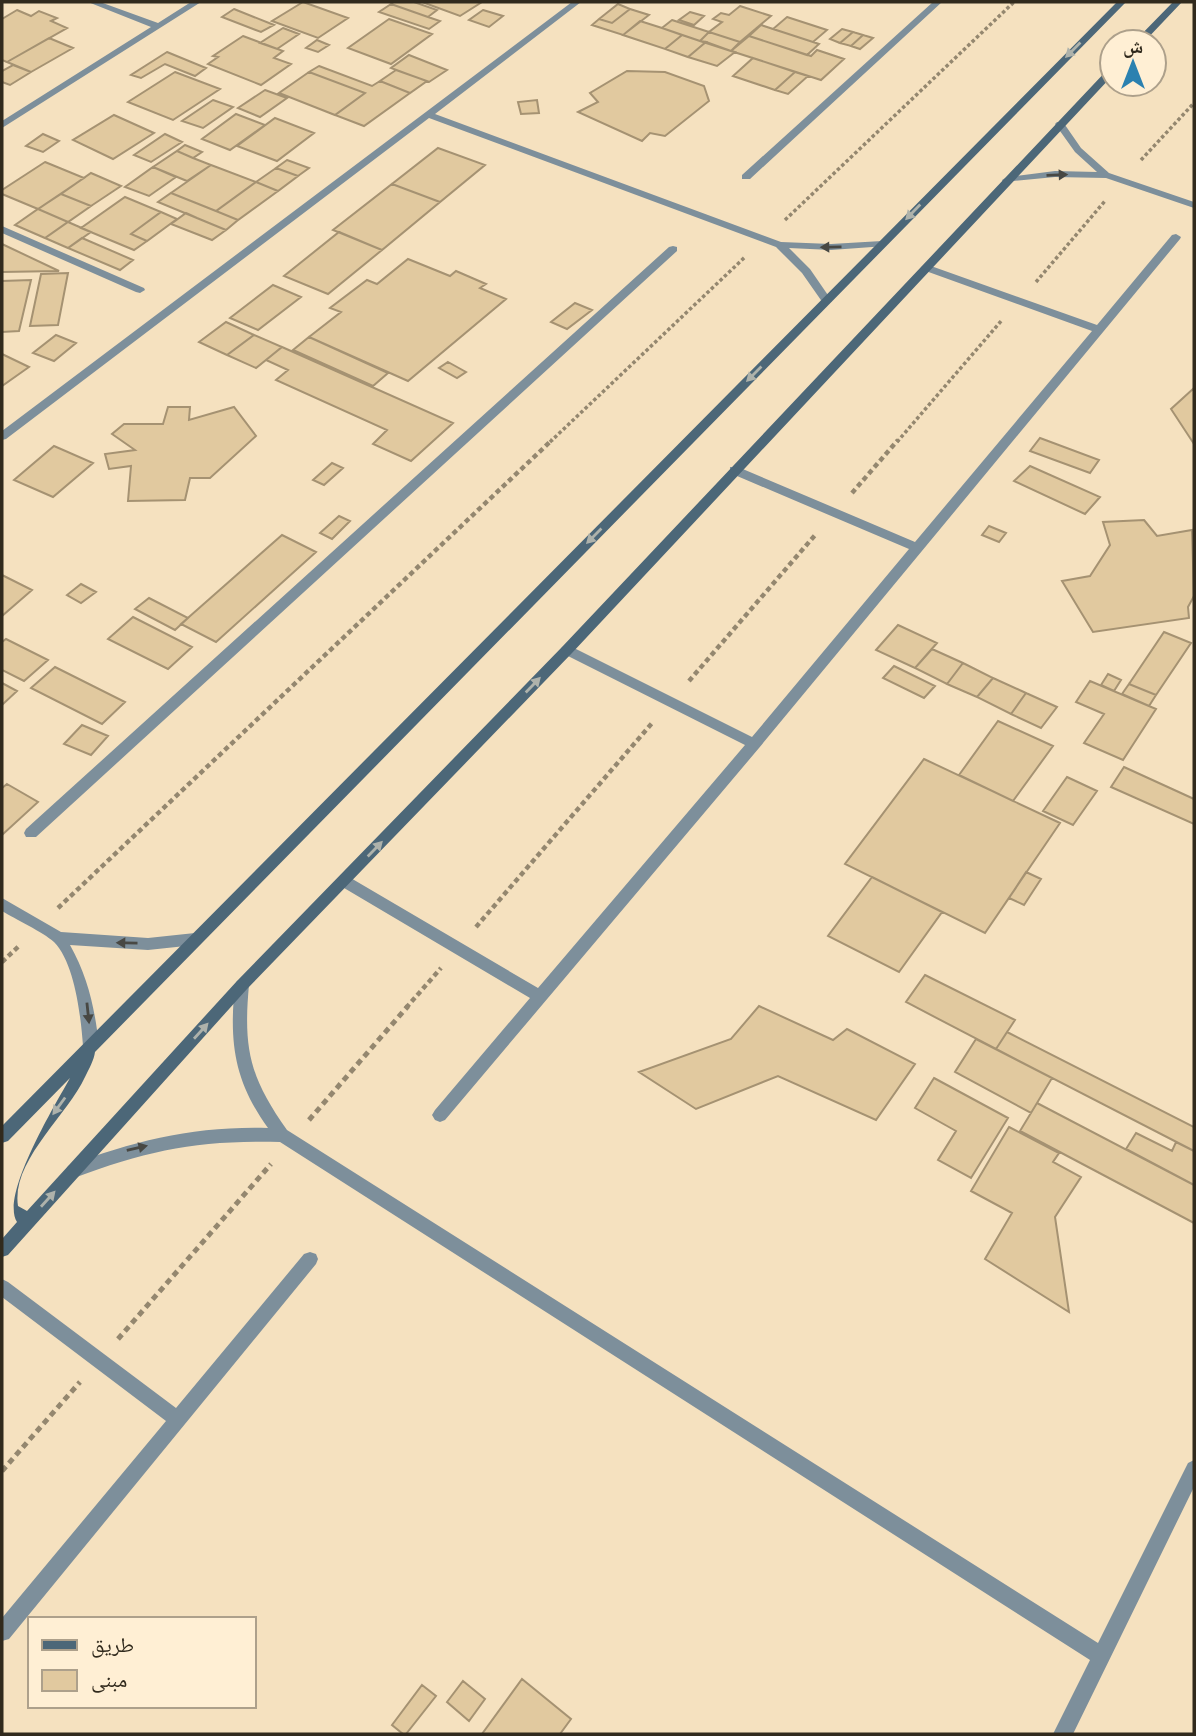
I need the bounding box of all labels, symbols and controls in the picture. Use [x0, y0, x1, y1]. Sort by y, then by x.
north arrow [1098, 28, 1168, 98]
text: ش [1123, 34, 1143, 58]
one-way arrow [1066, 41, 1082, 58]
one-way arrow [1046, 169, 1068, 180]
one-way arrow [906, 203, 922, 220]
one-way arrow [820, 241, 842, 253]
one-way arrow [746, 366, 763, 382]
one-way arrow [586, 528, 602, 544]
one-way arrow [525, 677, 542, 694]
one-way arrow [366, 841, 382, 858]
one-way arrow [116, 937, 138, 949]
one-way arrow [83, 1003, 94, 1025]
one-way arrow [192, 1023, 208, 1040]
one-way arrow [52, 1097, 66, 1115]
one-way arrow [126, 1142, 148, 1153]
one-way arrow [39, 1191, 55, 1208]
legend [28, 1617, 256, 1708]
text: طريق [91, 1631, 134, 1658]
text: مبنى [91, 1666, 127, 1693]

